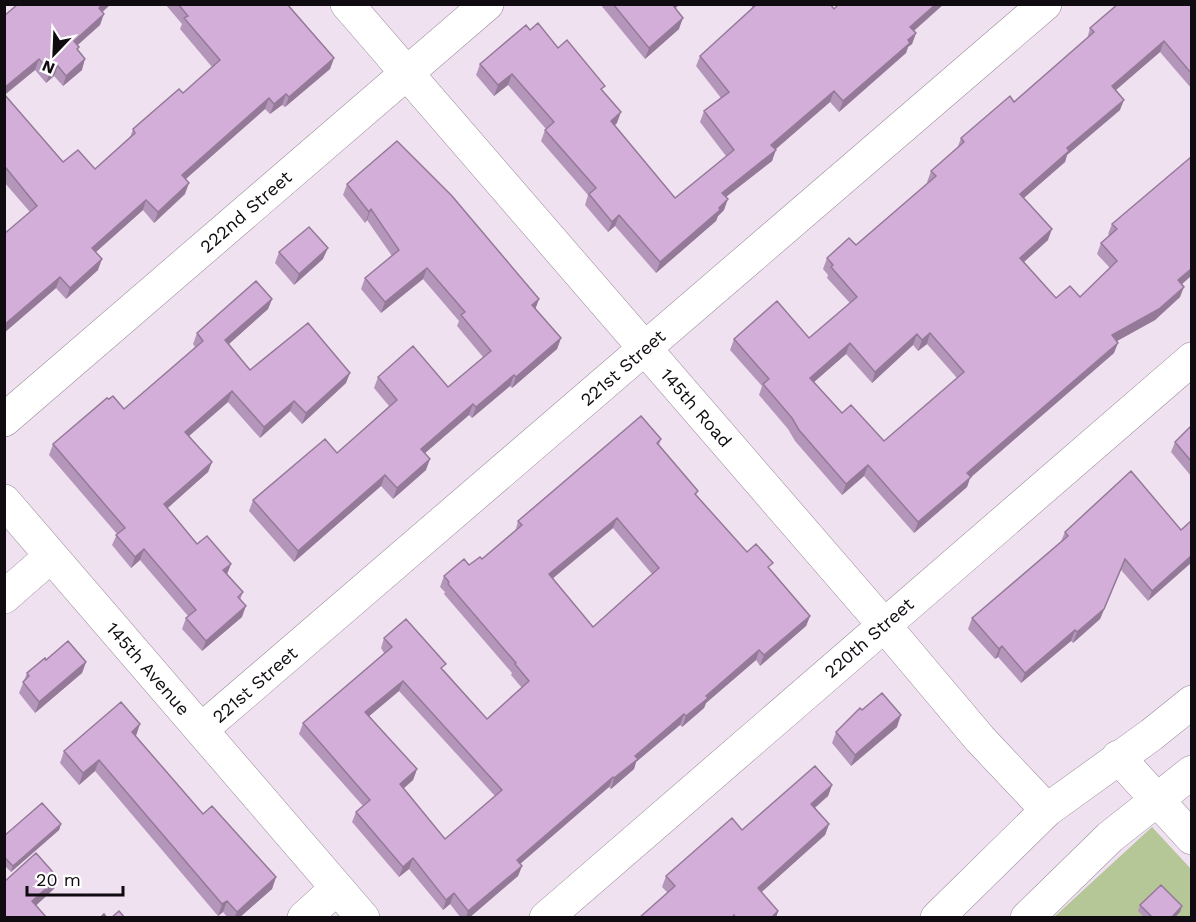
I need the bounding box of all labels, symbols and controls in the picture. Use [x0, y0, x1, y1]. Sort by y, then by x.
north arrow [24, 24, 84, 84]
text: N [39, 56, 58, 78]
street label: 222nd Street [196, 166, 296, 257]
street label: 221st Street [576, 325, 670, 410]
street label: 145th Road [657, 364, 736, 451]
street label: 220th Street [820, 593, 918, 682]
street label: 145th Avenue [102, 618, 194, 719]
street label: 221st Street [208, 642, 302, 727]
scale bar [27, 859, 123, 897]
text: 20 m [36, 869, 81, 890]

